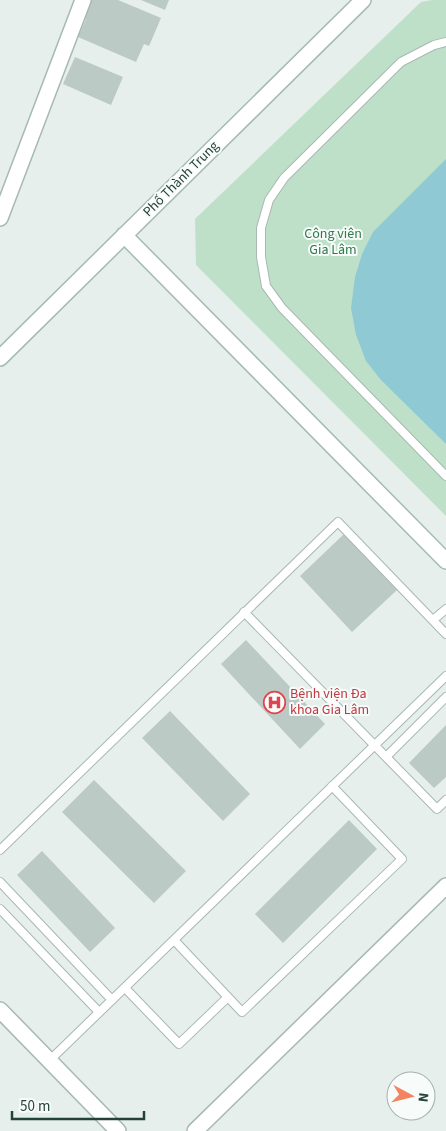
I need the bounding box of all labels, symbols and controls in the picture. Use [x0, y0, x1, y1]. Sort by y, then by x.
street label: Phố Thành Trung [138, 136, 224, 222]
park label: Công viên Gia Lâm [304, 224, 362, 260]
place label: Bệnh viện Đa khoa Gia Lâm [290, 684, 369, 720]
hospital icon: Bệnh viện Đa khoa Gia Lâm [262, 690, 286, 714]
north arrow [386, 1071, 436, 1121]
scale bar [12, 1088, 145, 1120]
text: N [412, 1092, 433, 1103]
text: 50 m [20, 1096, 50, 1117]

